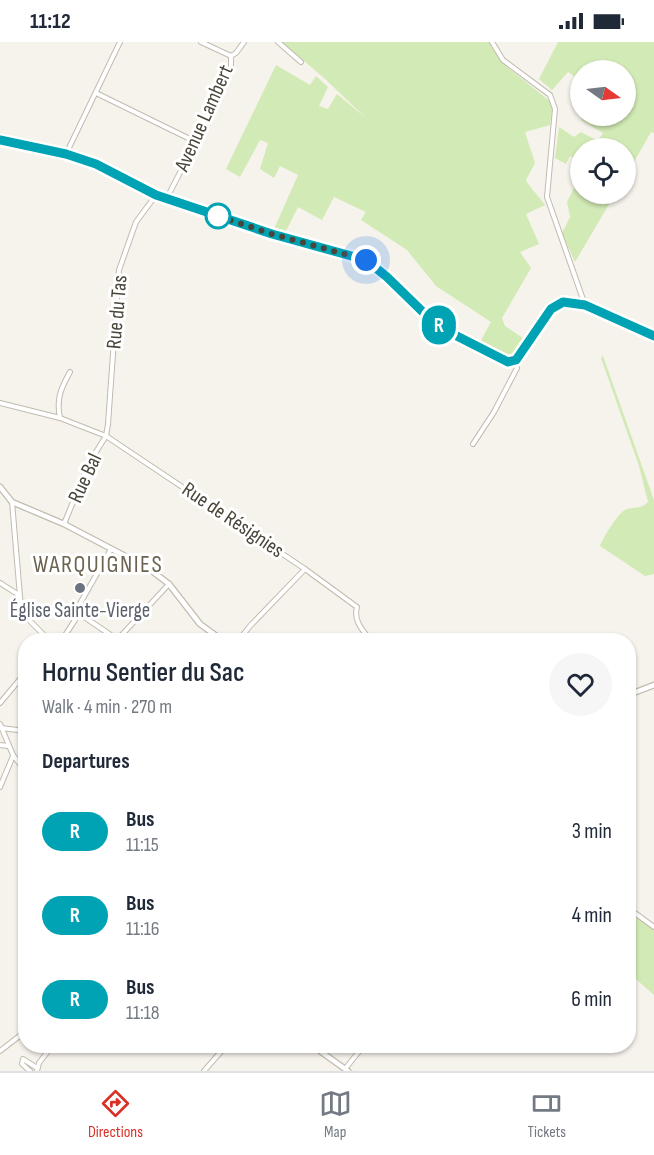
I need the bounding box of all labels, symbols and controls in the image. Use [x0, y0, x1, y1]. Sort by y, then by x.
text: 11:12 [30, 8, 71, 35]
north arrow [570, 60, 636, 126]
map controls [570, 60, 636, 204]
street label: Avenue Lambert [169, 61, 239, 176]
button: locate [570, 138, 636, 204]
unlabelled marker [205, 203, 231, 229]
your location [351, 245, 381, 275]
street label: Rue du Tas [101, 274, 133, 350]
line badge: R [420, 306, 458, 344]
text: R [434, 313, 444, 338]
street label: Rue Bal [63, 449, 107, 507]
street label: Rue de Résignies [177, 477, 289, 563]
district label: WARQUIGNIES [33, 550, 163, 579]
marker: Église Sainte-Vierge [73, 581, 87, 595]
place label: Église Sainte-Vierge [10, 598, 150, 623]
button: heart [549, 653, 612, 716]
text: Hornu Sentier du Sac [42, 656, 245, 689]
text: Walk · 4 min · 270 m [42, 695, 172, 719]
text: Departures [42, 748, 130, 775]
text: Bus [126, 806, 155, 833]
text: 3 min [572, 818, 612, 845]
text: R [70, 819, 80, 844]
text: 11:15 [126, 833, 159, 857]
text: Bus [126, 890, 155, 917]
text: 4 min [572, 902, 612, 929]
text: R [70, 903, 80, 928]
text: 11:16 [126, 917, 160, 941]
text: Bus [126, 974, 155, 1001]
text: 6 min [571, 986, 612, 1013]
text: R [70, 987, 80, 1012]
text: 11:18 [126, 1001, 160, 1025]
tab: Directions [88, 1087, 143, 1142]
tab: Map [319, 1087, 352, 1142]
tab: Tickets [527, 1087, 566, 1142]

